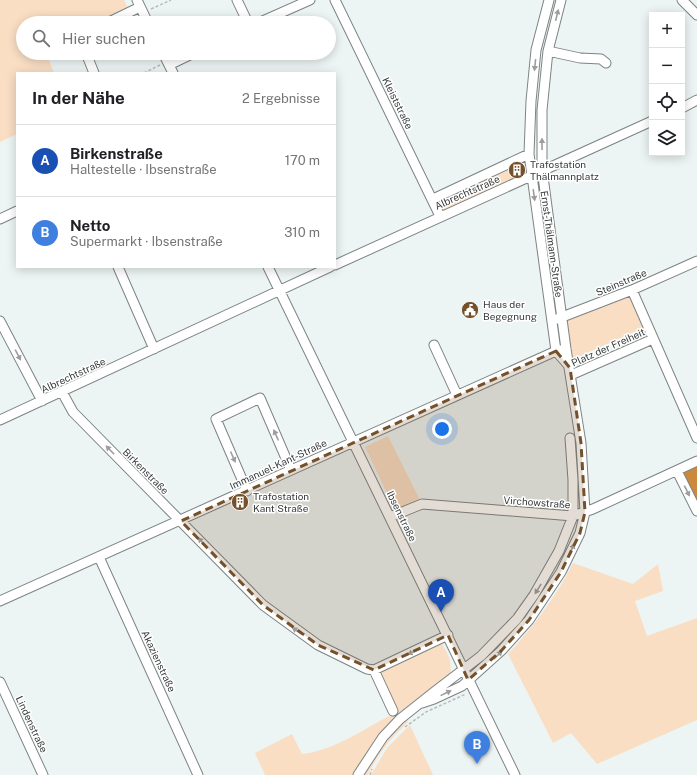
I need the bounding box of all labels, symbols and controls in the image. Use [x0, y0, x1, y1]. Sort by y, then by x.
one-way arrow [554, 9, 560, 21]
map controls [649, 12, 685, 156]
button: + [649, 12, 685, 48]
search box [16, 16, 336, 60]
icon: search [30, 27, 52, 49]
text: Hier suchen [62, 30, 145, 47]
button: − [649, 48, 685, 84]
one-way arrow [531, 59, 538, 71]
street label: Kleiststraße [380, 75, 416, 131]
button: locate [649, 84, 685, 120]
text: In der Nähe [32, 88, 125, 108]
text: 2 Ergebnisse [242, 91, 320, 106]
button: layers [649, 120, 685, 156]
one-way arrow [539, 137, 545, 150]
text: Birkenstraße [70, 145, 163, 162]
text: A [40, 153, 50, 168]
text: 170 m [285, 153, 320, 168]
place label: Trafostation Thälmannplatz [530, 158, 599, 182]
building icon: Trafostation Thälmannplatz [507, 160, 527, 180]
text: Haltestelle · Ibsenstraße [70, 162, 217, 177]
street label: Albrechtstraße [433, 172, 502, 212]
one-way arrow [531, 189, 537, 201]
street label: Ernst-Thälmann-Straße [539, 190, 565, 298]
text: Netto [70, 217, 110, 234]
text: B [41, 225, 49, 240]
text: 310 m [284, 225, 320, 240]
text: Supermarkt · Ibsenstraße [70, 234, 223, 249]
street label: Steinstraße [594, 266, 648, 298]
place label: Haus der Begegnung [483, 298, 537, 322]
public building icon: Haus der Begegnung [460, 300, 480, 320]
street label: Platz der Freiheit [569, 325, 647, 369]
one-way arrow [15, 349, 22, 361]
street label: Albrechtstraße [39, 355, 108, 395]
your location [432, 419, 452, 439]
one-way arrow [272, 428, 278, 440]
street label: Immanuel-Kant-Straße [228, 436, 329, 492]
one-way arrow [105, 445, 115, 455]
street label: Birkenstraße [121, 446, 172, 497]
one-way arrow [229, 451, 236, 463]
one-way arrow [684, 485, 690, 497]
street label: Ibsenstraße [385, 489, 420, 544]
place label: Trafostation Kant Straße [253, 490, 309, 514]
building icon: Trafostation Kant Straße [230, 492, 250, 512]
street label: Virchowstraße [503, 494, 571, 510]
one-way arrow [197, 537, 207, 547]
one-way arrow [569, 544, 575, 555]
pin: A [428, 579, 454, 612]
one-way arrow [534, 584, 542, 594]
one-way arrow [291, 627, 302, 635]
street label: Akazienstraße [140, 628, 179, 694]
one-way arrow [407, 649, 418, 655]
one-way arrow [493, 650, 503, 660]
one-way arrow [441, 690, 452, 697]
street label: Lindenstraße [14, 694, 50, 755]
pin: B [464, 731, 490, 764]

